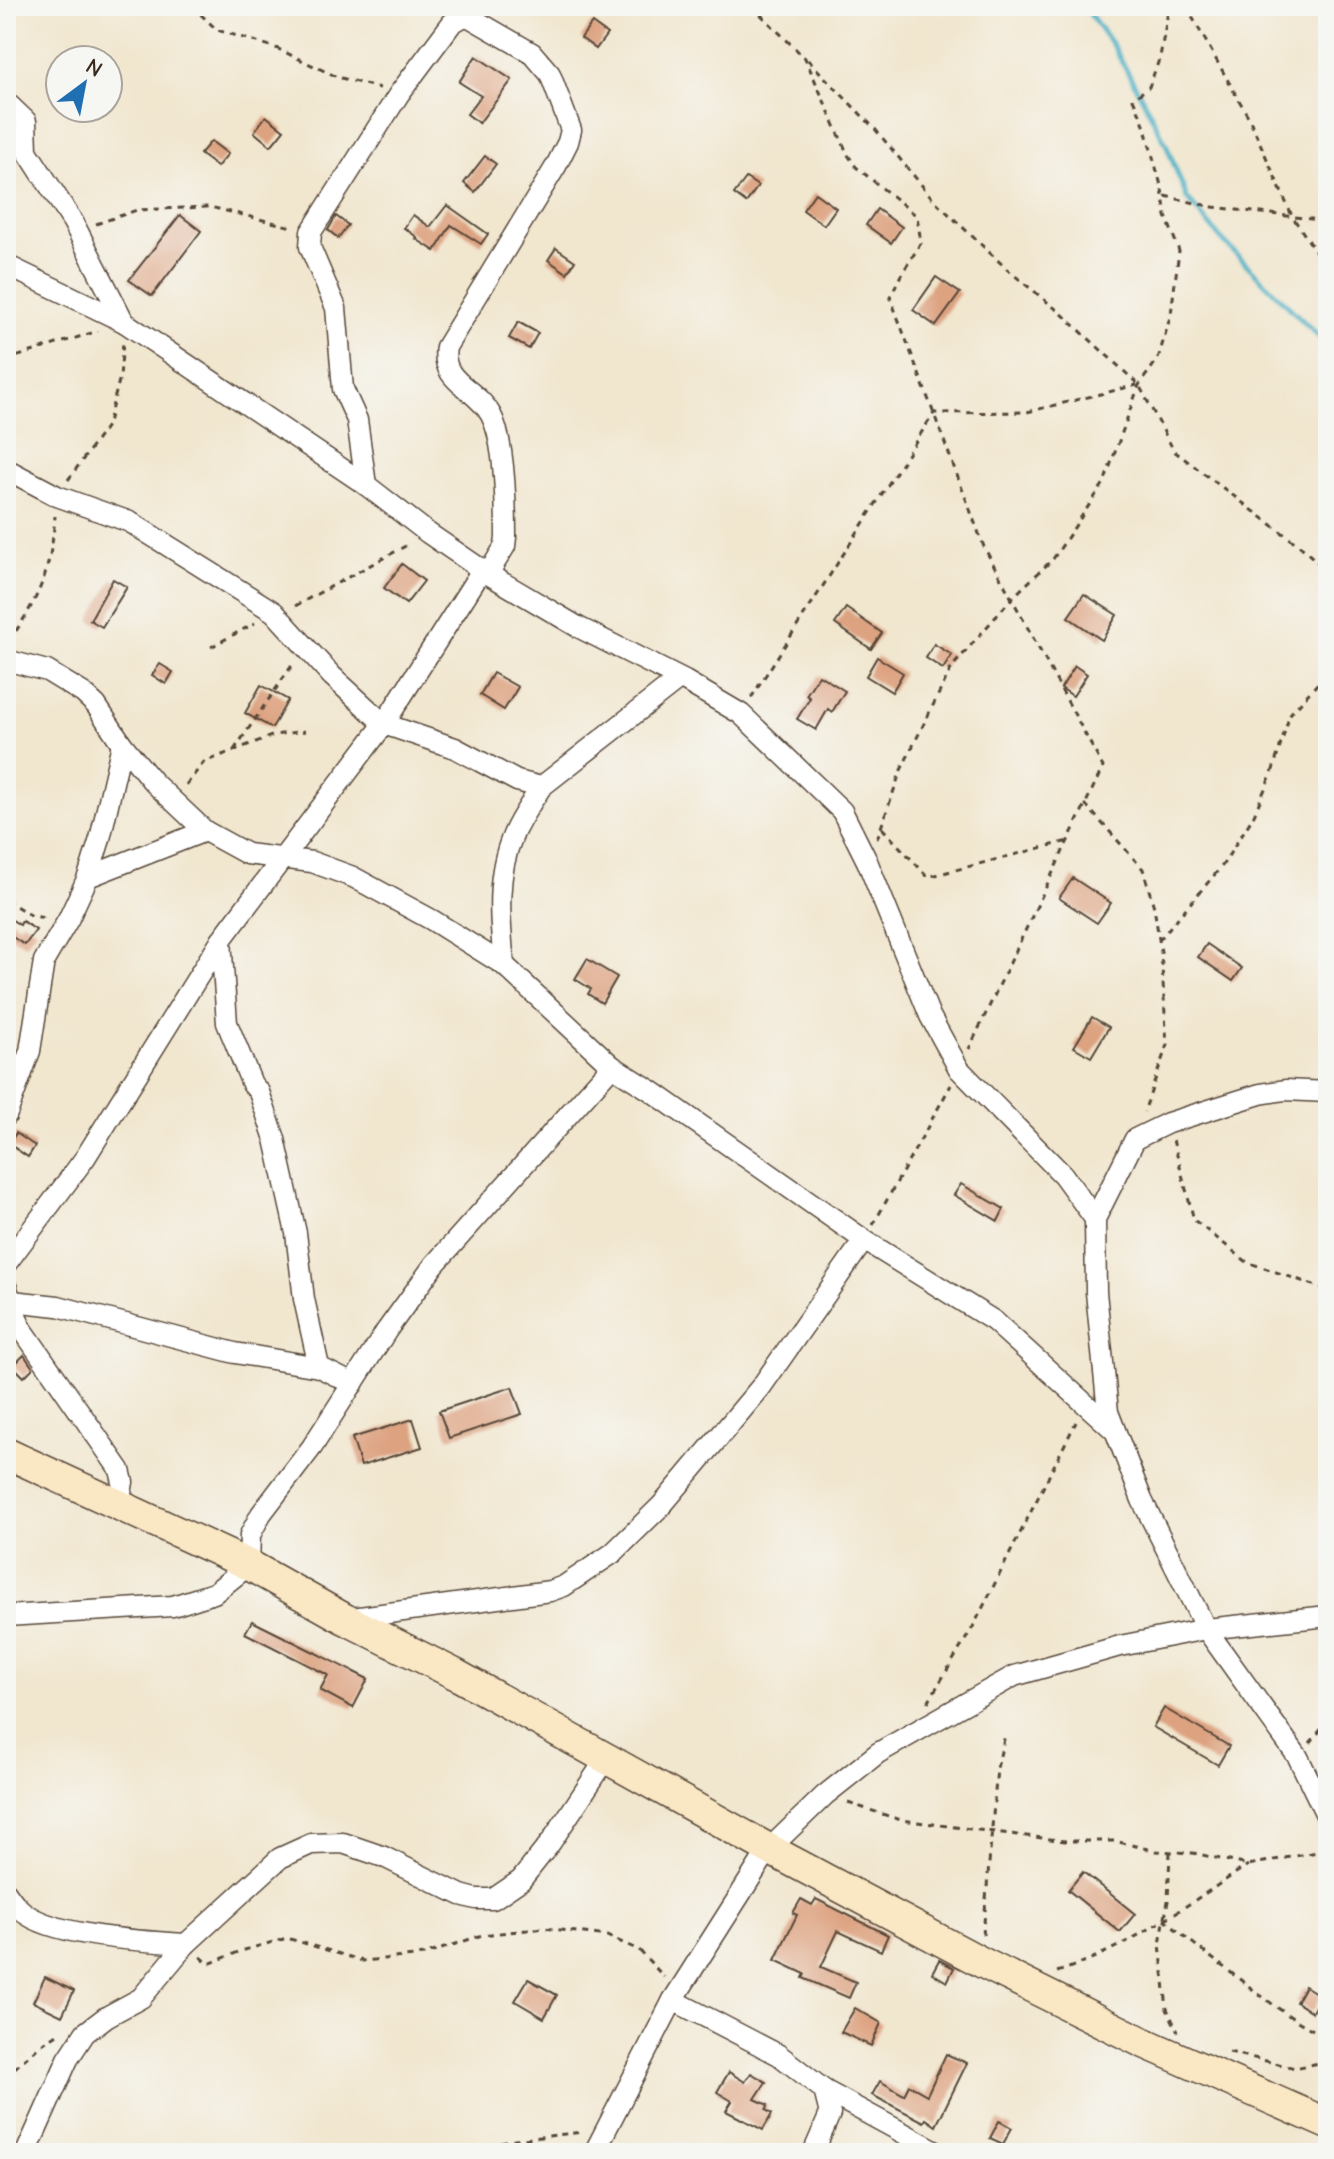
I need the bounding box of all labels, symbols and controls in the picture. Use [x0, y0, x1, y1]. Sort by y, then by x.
north arrow [44, 44, 124, 124]
text: N [81, 53, 107, 83]

